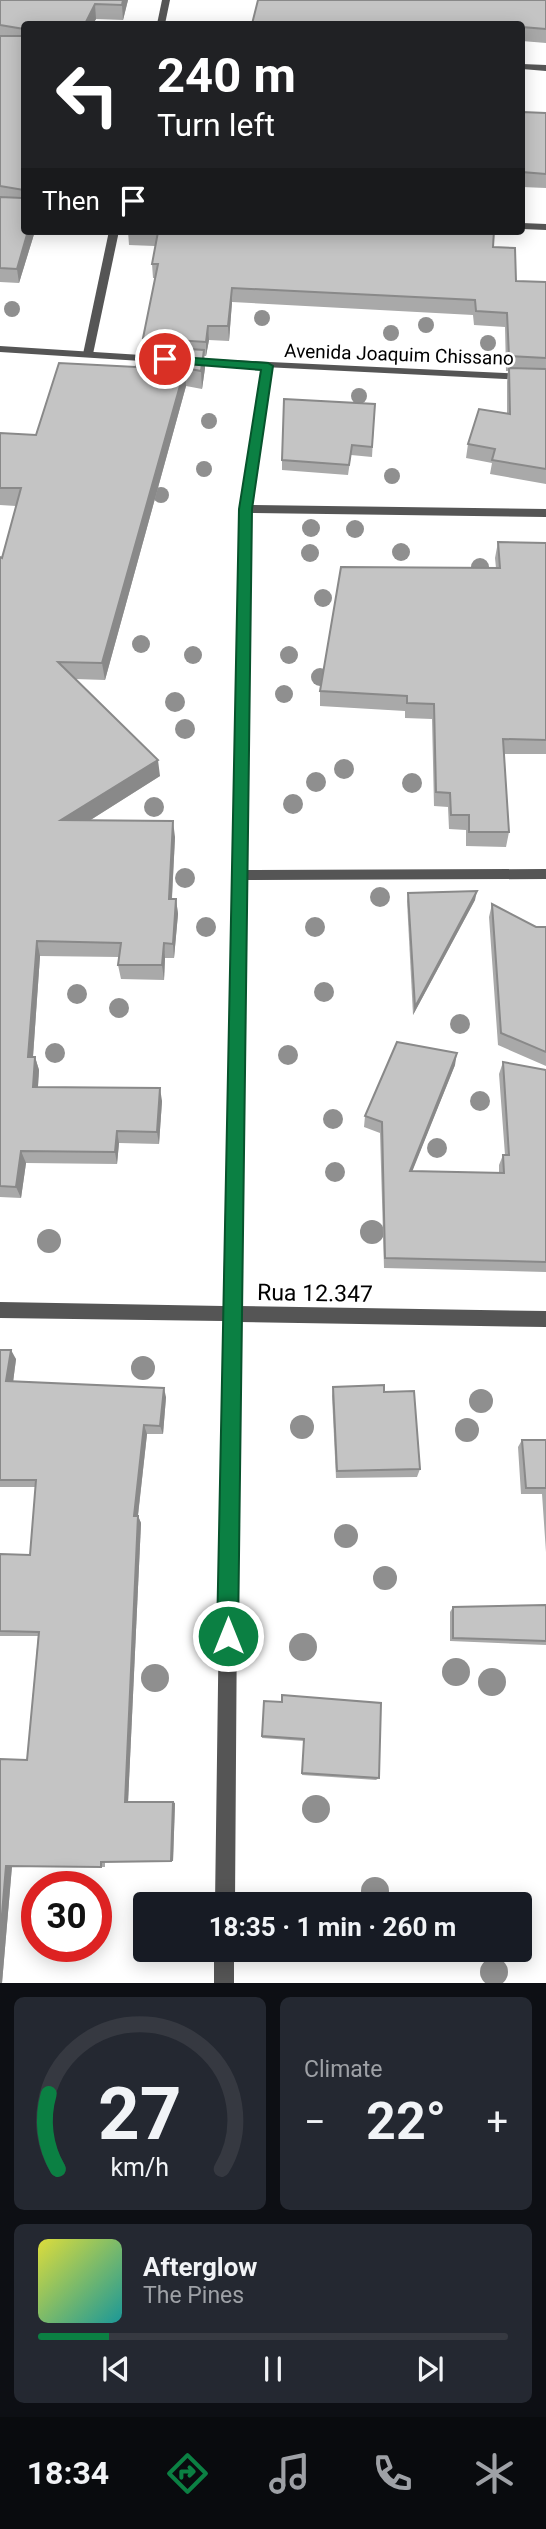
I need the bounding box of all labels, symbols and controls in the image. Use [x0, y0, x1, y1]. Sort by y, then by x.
text: 240 m [157, 47, 296, 104]
icon: left [42, 49, 133, 140]
text: Turn left [157, 106, 275, 144]
icon: arrive [114, 182, 152, 220]
text: Then [42, 186, 100, 216]
pin [135, 329, 195, 389]
street label: Avenida Joaquim Chissano [284, 339, 514, 370]
icon: arrive [146, 340, 184, 378]
street label: Rua 12.347 [257, 1279, 373, 1308]
position arrow [191, 1599, 265, 1673]
speed limit sign: 30 [21, 1871, 112, 1962]
text: 18:35 · 1 min · 260 m [209, 1912, 456, 1942]
text: Climate [304, 2056, 383, 2083]
text: 27 [98, 2072, 182, 2158]
text: 22° [366, 2091, 446, 2152]
text: − [304, 2100, 326, 2144]
text: + [486, 2100, 508, 2144]
text: km/h [111, 2153, 169, 2182]
text: Afterglow [143, 2252, 257, 2282]
text: The Pines [143, 2282, 244, 2309]
icon: previous [97, 2350, 135, 2388]
icon: pause [254, 2350, 292, 2388]
icon: next [411, 2350, 449, 2388]
icon: directions [163, 2449, 212, 2498]
icon: music [265, 2449, 314, 2498]
icon: phone [368, 2449, 417, 2498]
icon: climate [470, 2449, 519, 2498]
text: 18:34 [27, 2454, 109, 2492]

